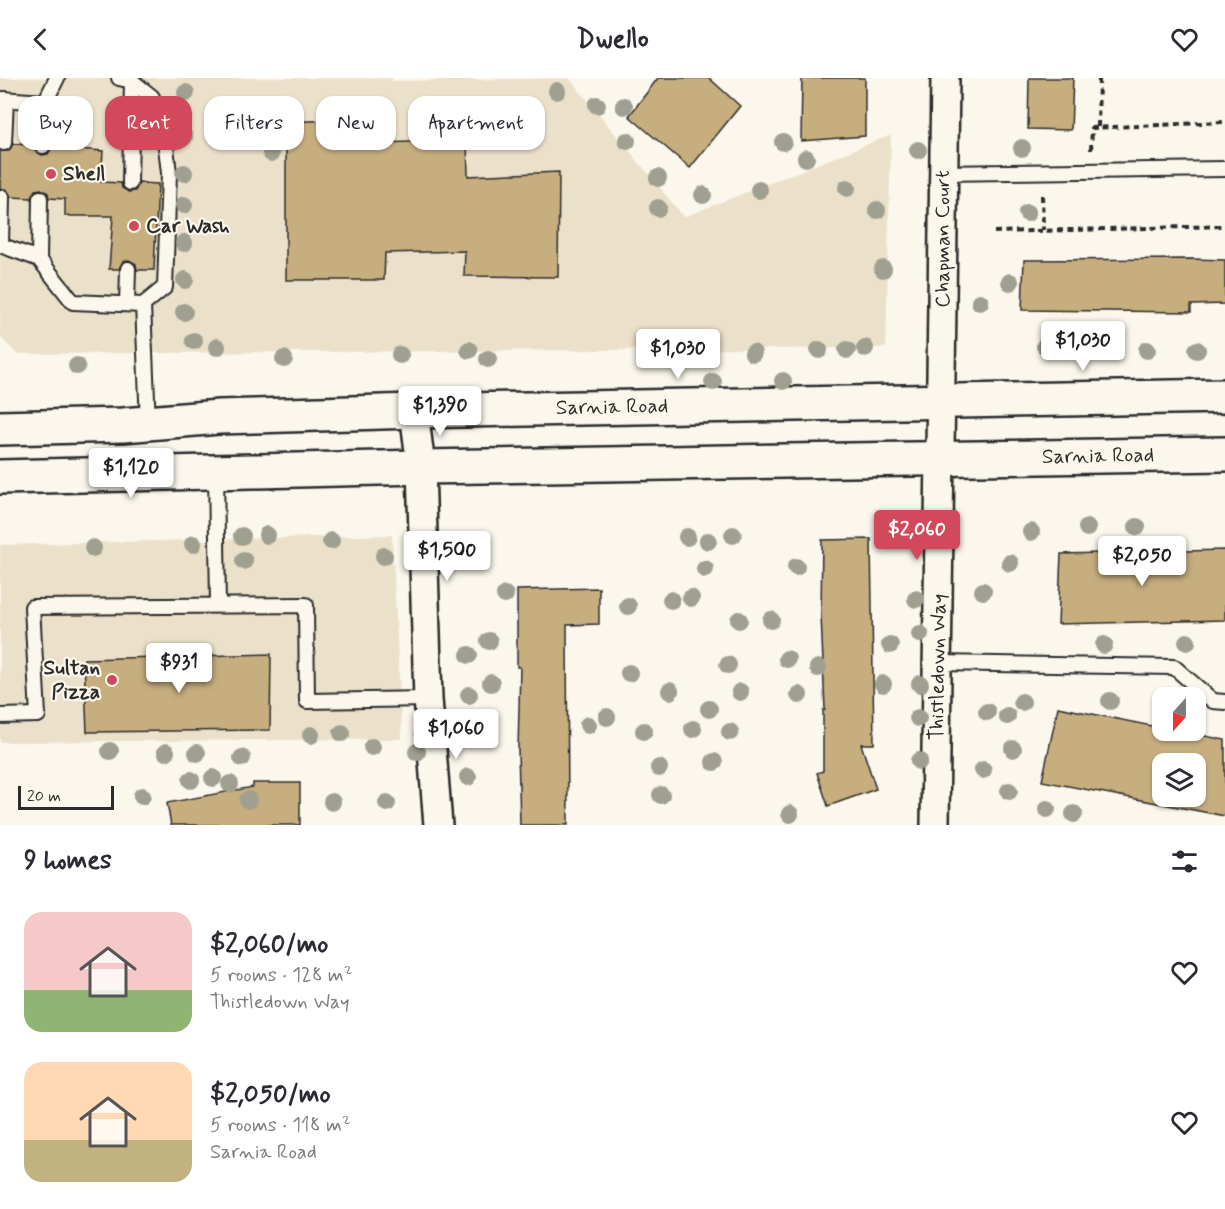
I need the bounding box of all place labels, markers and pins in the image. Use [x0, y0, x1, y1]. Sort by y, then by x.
place label: Shell [63, 160, 105, 188]
marker: Shell [44, 167, 58, 181]
place label: Car Wash [146, 212, 230, 240]
marker: Car Wash [127, 219, 141, 233]
pin: $1,030 [1034, 321, 1132, 372]
pin: $1,030 [629, 329, 727, 380]
pin: $1,390 [391, 386, 489, 437]
pin: $1,120 [82, 448, 180, 499]
pin: $2,060 [868, 510, 966, 561]
pin: $1,500 [398, 531, 496, 582]
pin: $2,050 [1093, 536, 1191, 587]
pin: $931 [143, 643, 215, 694]
place label: Sultan Pizza [44, 654, 100, 706]
marker: Sultan Pizza [105, 673, 119, 687]
pin: $1,060 [407, 709, 505, 760]

